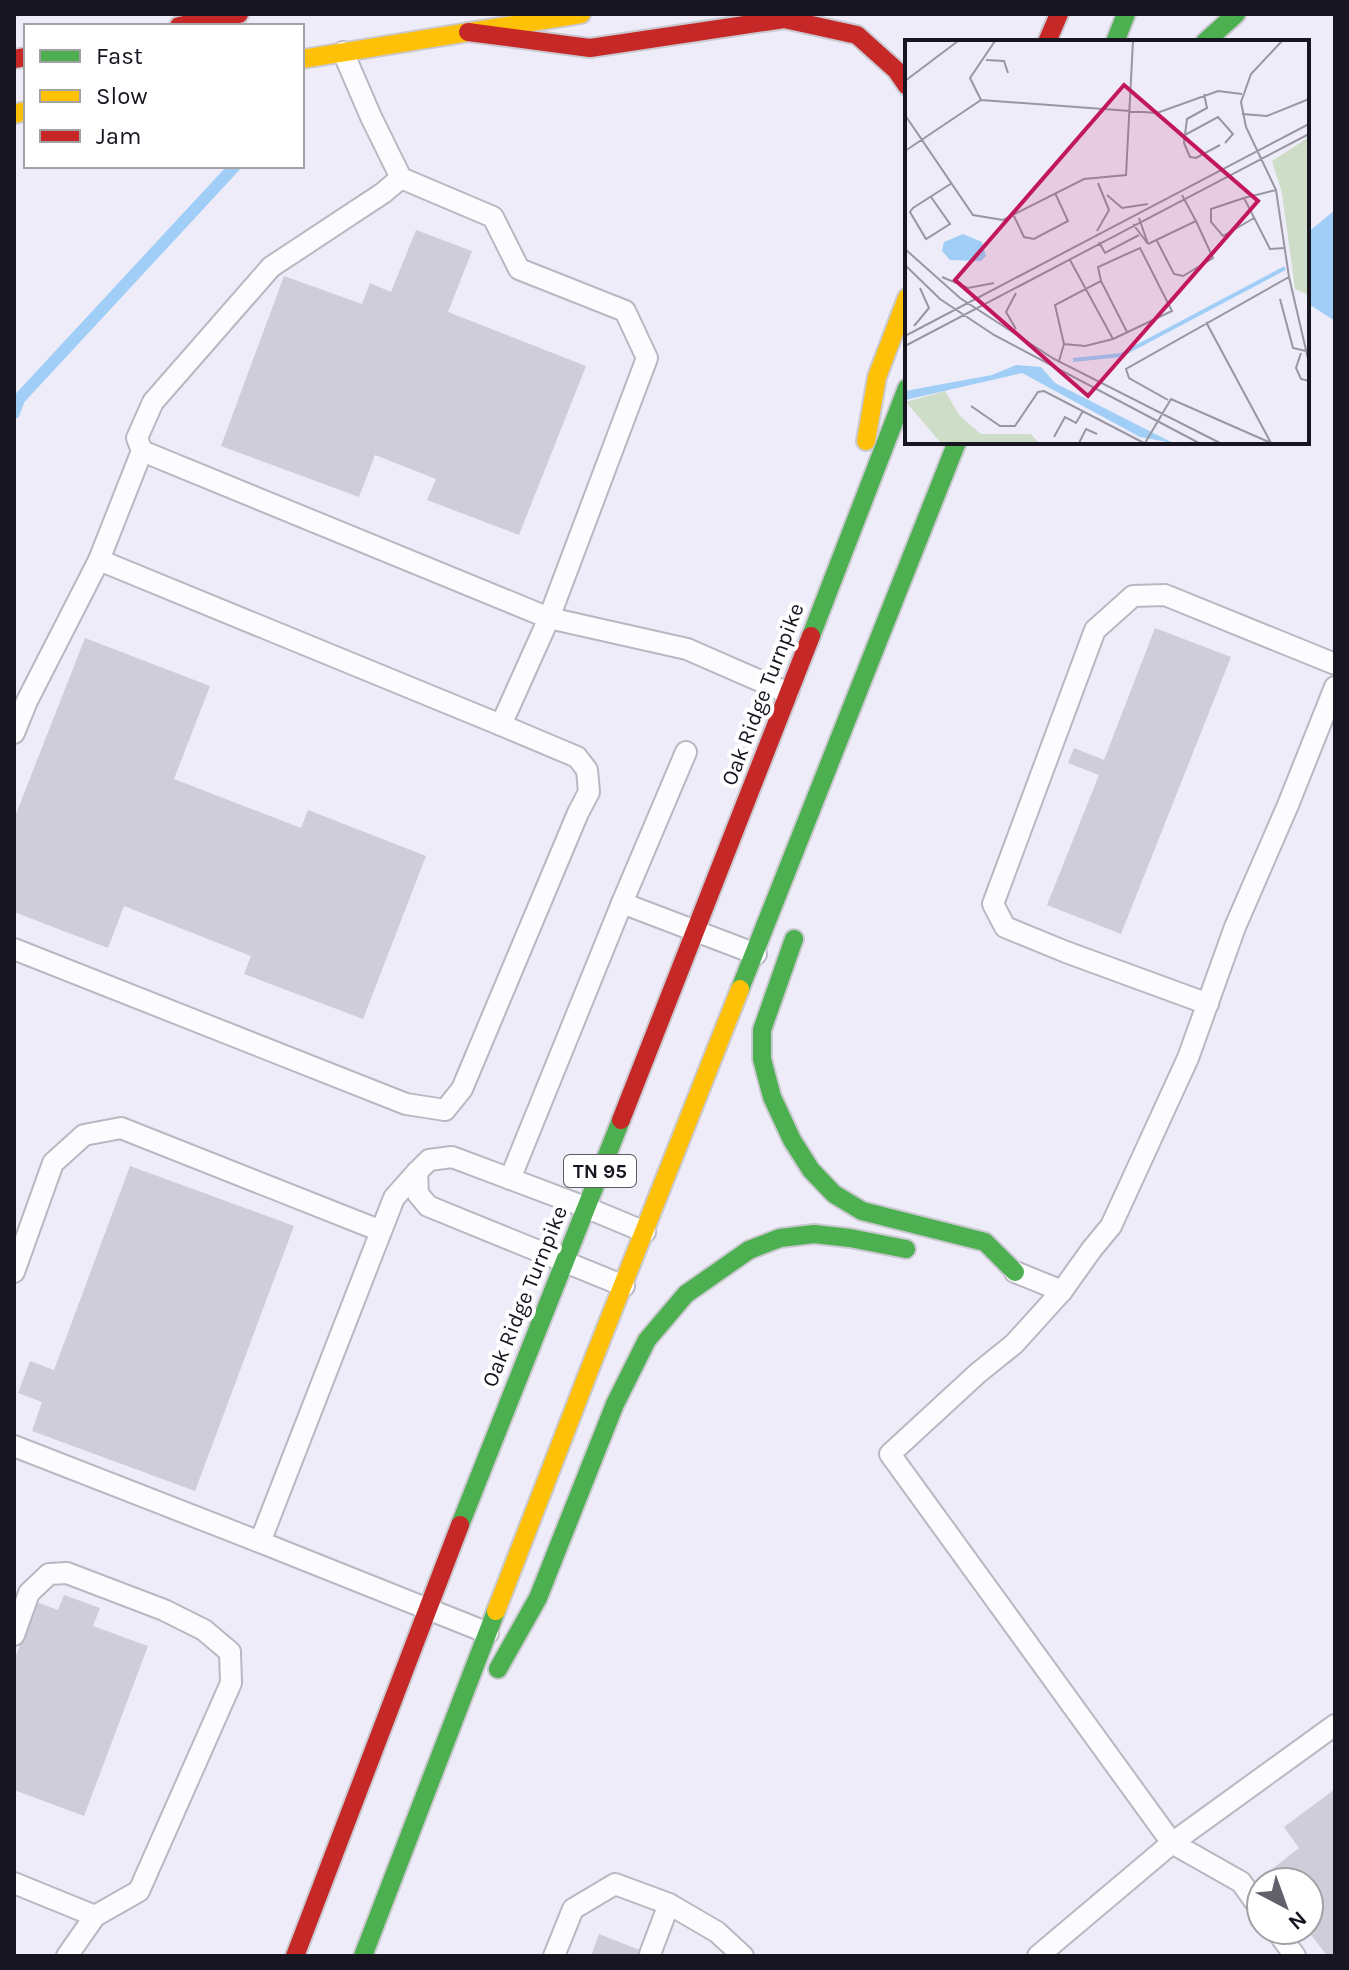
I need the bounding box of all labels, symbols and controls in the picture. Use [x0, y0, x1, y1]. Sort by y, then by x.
legend [24, 24, 304, 168]
inset map [905, 40, 1309, 444]
text: Fast [96, 42, 143, 70]
text: Slow [96, 82, 148, 110]
text: Jam [96, 122, 141, 150]
street label: Oak Ridge Turnpike [716, 600, 810, 789]
road number: TN 95 [564, 1155, 636, 1187]
street label: Oak Ridge Turnpike [477, 1202, 573, 1391]
north arrow [1245, 1866, 1325, 1946]
text: N [1283, 1905, 1312, 1935]

